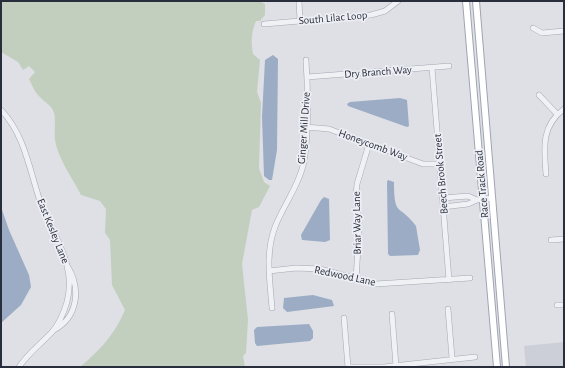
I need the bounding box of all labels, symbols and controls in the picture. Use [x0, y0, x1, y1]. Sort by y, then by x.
street label: South Lilac Loop [298, 8, 368, 28]
street label: Dry Branch Way [344, 63, 412, 81]
street label: Ginger Mill Drive [295, 92, 313, 164]
street label: Honeycomb Way [337, 126, 409, 164]
street label: Beech Brook Street [431, 133, 451, 215]
street label: Race Track Road [472, 149, 492, 219]
street label: Briar Way Lane [350, 191, 364, 255]
street label: East Kesley Lane [34, 197, 72, 265]
street label: Redwood Lane [313, 263, 377, 289]

